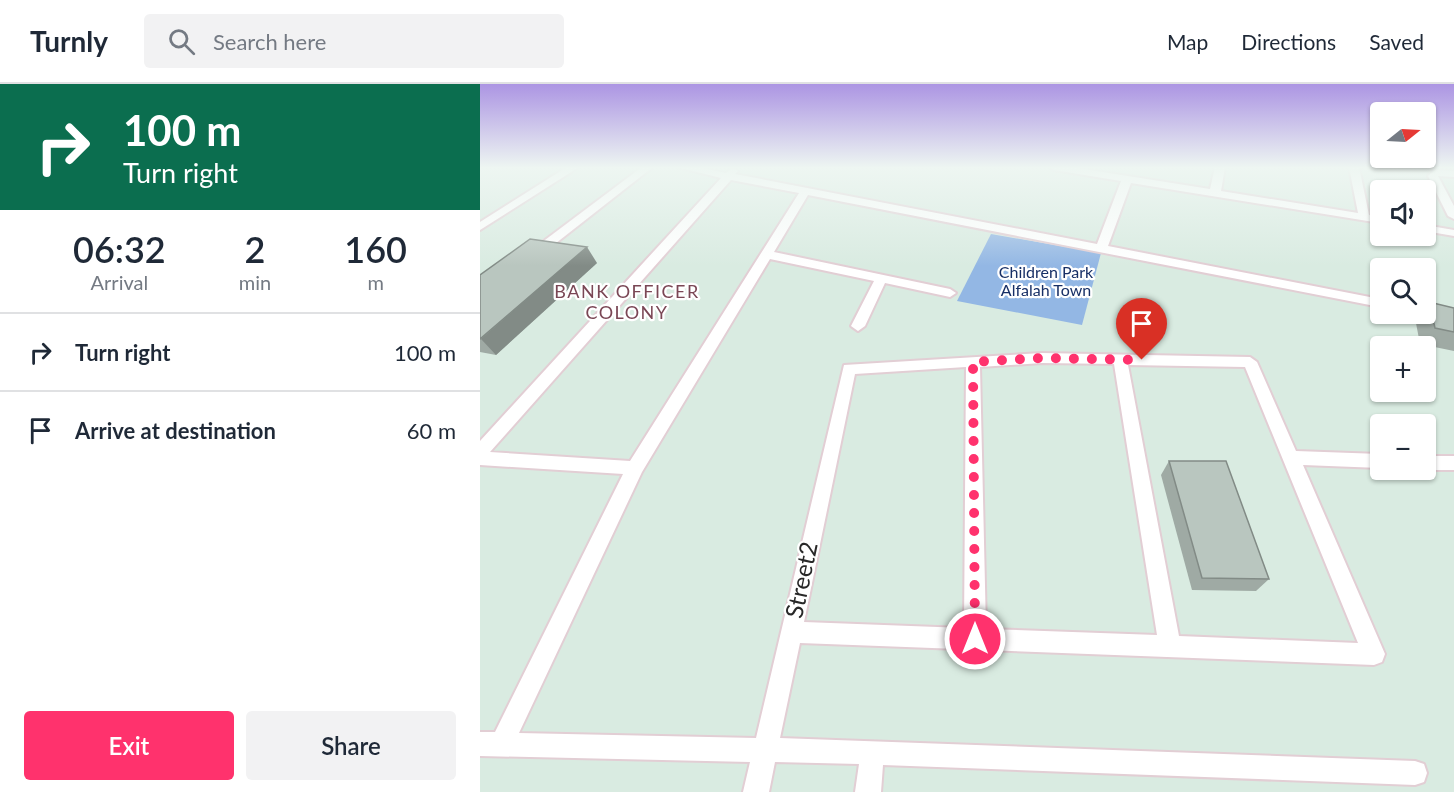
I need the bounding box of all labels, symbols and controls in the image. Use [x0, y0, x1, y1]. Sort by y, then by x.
search box [144, 14, 564, 68]
text: Turnly [30, 24, 108, 58]
icon: search [165, 25, 198, 58]
text: Search here [213, 28, 326, 55]
text: Map [1167, 29, 1208, 54]
text: Directions [1241, 29, 1336, 54]
text: Saved [1369, 29, 1424, 54]
north arrow [1370, 102, 1436, 168]
map controls [1370, 102, 1436, 480]
text: 100 m [123, 105, 241, 155]
icon: right [24, 108, 102, 186]
text: Turn right [123, 156, 238, 189]
button: sound [1370, 180, 1436, 246]
text: 06:32 [73, 227, 166, 271]
text: 2 [245, 227, 265, 271]
text: 160 [344, 227, 407, 271]
button: search [1370, 258, 1436, 324]
park label: Children Park Alfalah Town [999, 262, 1094, 299]
text: Arrival [91, 270, 148, 294]
text: min [239, 270, 271, 294]
text: m [367, 270, 384, 294]
district label: BANK OFFICER COLONY [554, 280, 700, 323]
pin [1116, 298, 1167, 360]
icon: arrive [1125, 307, 1158, 340]
icon: right [24, 336, 57, 369]
button: + [1370, 336, 1436, 402]
text: Turn right [75, 339, 170, 366]
text: 100 m [394, 339, 456, 366]
icon: arrive [24, 414, 57, 447]
button: − [1370, 414, 1436, 480]
text: Arrive at destination [75, 417, 276, 444]
text: 60 m [407, 417, 456, 444]
street label: Street2 [778, 539, 823, 620]
position arrow [943, 607, 1007, 671]
button: Exit [24, 711, 234, 780]
button: Share [246, 711, 456, 780]

